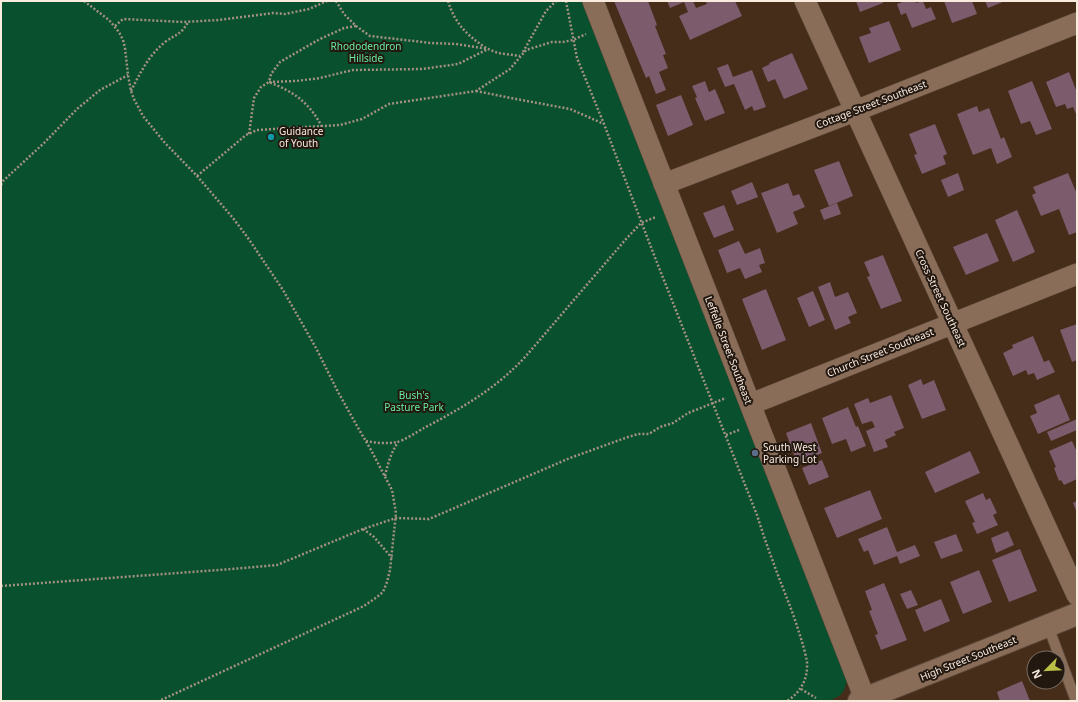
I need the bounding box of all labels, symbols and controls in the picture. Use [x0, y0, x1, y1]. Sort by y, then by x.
park label: Rhododendron Hillside [331, 39, 401, 65]
street label: Cottage Street Southeast [814, 76, 929, 132]
place label: Guidance of Youth [279, 124, 324, 150]
marker: Guidance of Youth [266, 132, 276, 142]
street label: Cross Street Southeast [912, 247, 970, 349]
street label: Leffelle Street Southeast [702, 294, 756, 406]
street label: Church Street Southeast [825, 324, 936, 380]
park label: Bush's Pasture Park [384, 388, 444, 414]
place label: South West Parking Lot [763, 440, 817, 466]
marker: South West Parking Lot [750, 448, 760, 458]
street label: High Street Southeast [918, 632, 1019, 684]
north arrow [1026, 650, 1066, 690]
text: N [1028, 667, 1045, 681]

